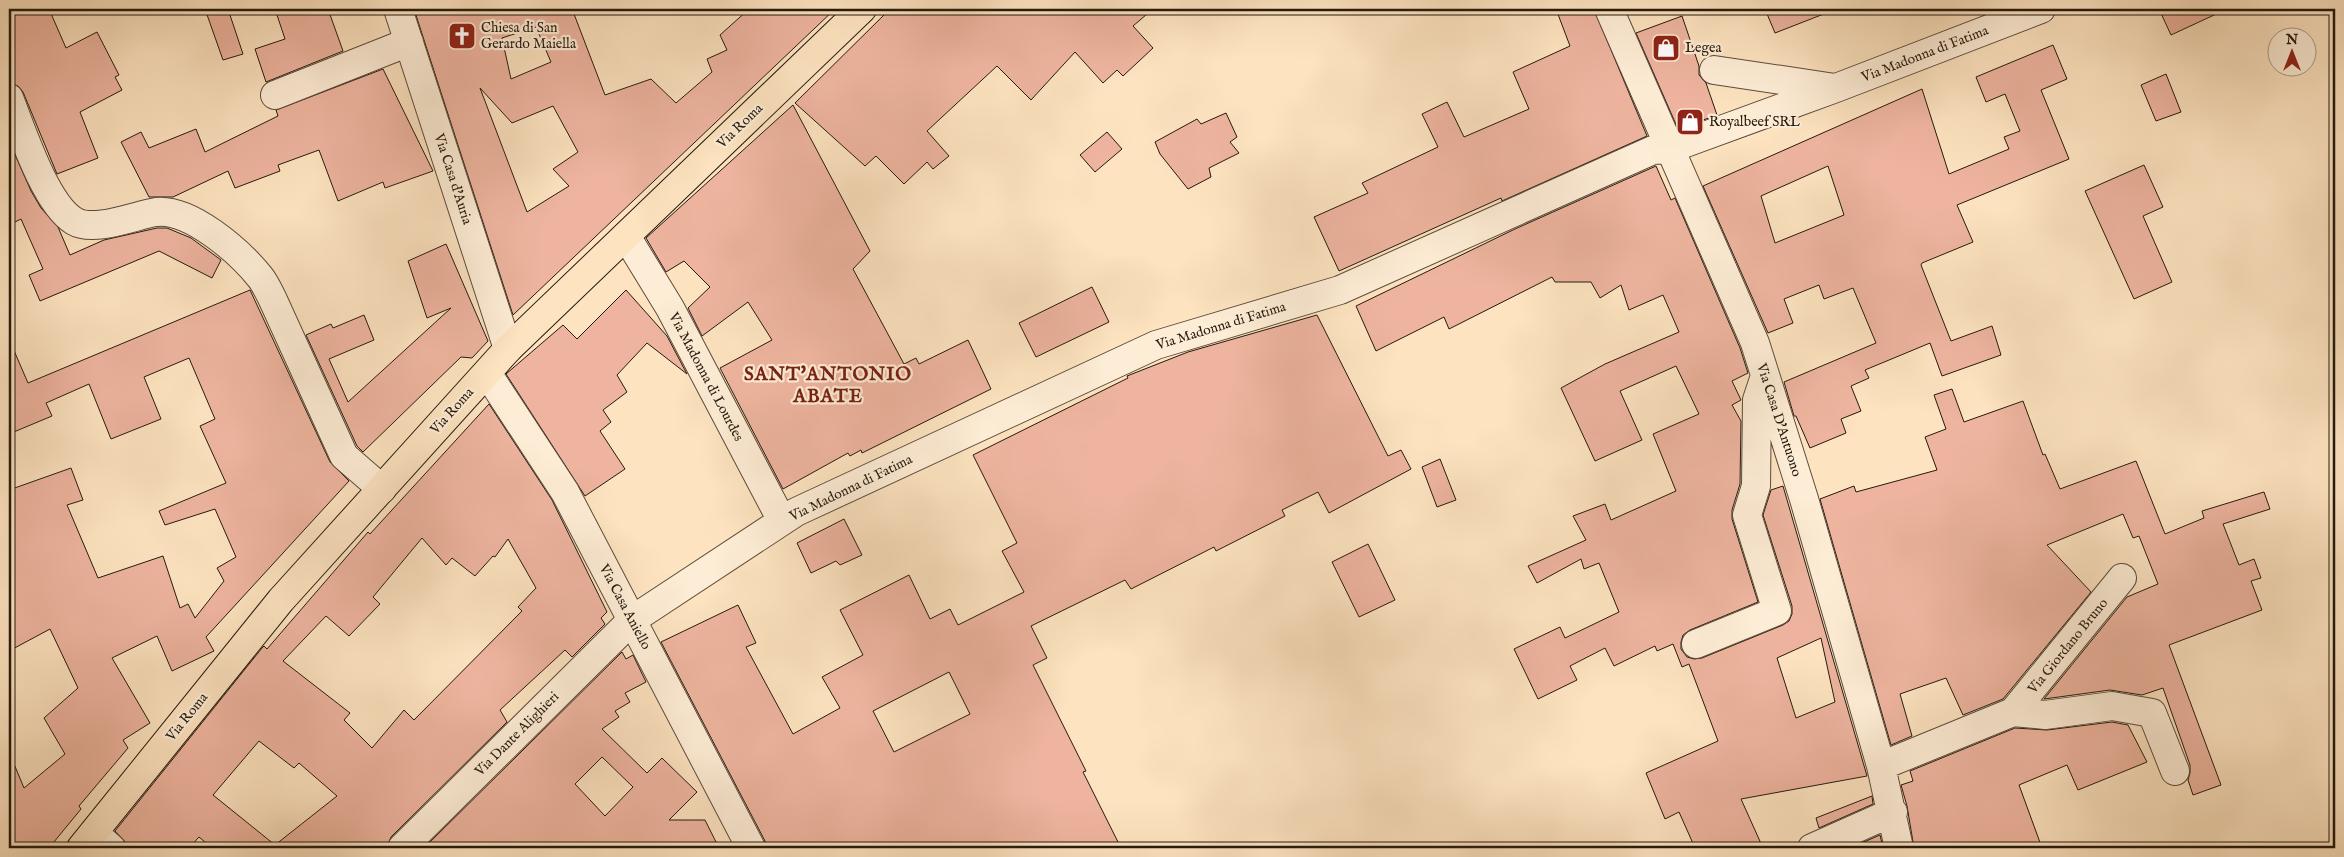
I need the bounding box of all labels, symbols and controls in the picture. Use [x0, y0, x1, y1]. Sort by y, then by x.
place label: Chiesa di San Gerardo Maiella [481, 19, 577, 53]
church icon: Chiesa di San Gerardo Maiella [447, 21, 477, 51]
street label: Via Madonna di Fatima [1858, 21, 1992, 87]
north arrow [2266, 28, 2316, 78]
text: N [2285, 31, 2298, 49]
shop icon: Legea [1651, 33, 1681, 63]
place label: Legea [1685, 39, 1723, 57]
street label: Via Roma [713, 99, 767, 153]
shop icon: Royalbeef SRL [1675, 107, 1705, 137]
place label: Royalbeef SRL [1709, 113, 1800, 131]
street label: Via Casa d'Auria [430, 130, 476, 228]
street label: Via Madonna di Fatima [1153, 297, 1289, 355]
street label: Via Madonna di Lourdes [664, 309, 748, 445]
street label: Via Casa D'Antuono [1752, 360, 1806, 479]
district label: SANT'ANTONIO ABATE [744, 363, 912, 409]
street label: Via Roma [426, 383, 478, 439]
street label: Via Madonna di Fatima [786, 450, 916, 526]
street label: Via Casa Aniello [594, 560, 655, 653]
street label: Via Giordano Bruno [2023, 594, 2112, 698]
street label: Via Roma [161, 688, 213, 746]
street label: Via Dante Alighieri [470, 688, 563, 781]

